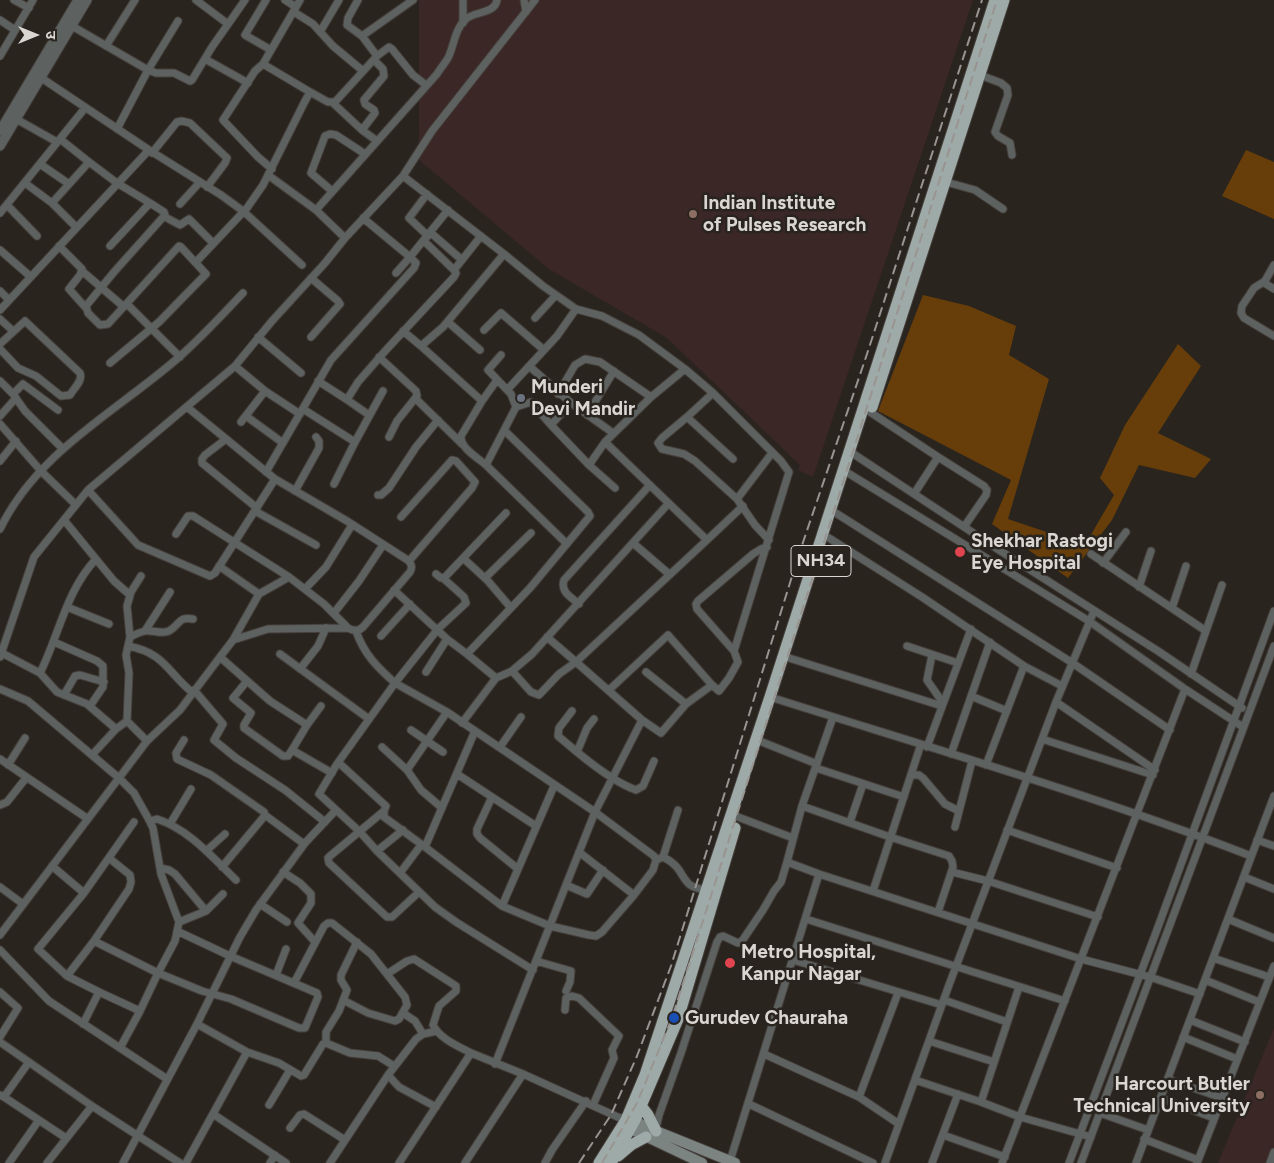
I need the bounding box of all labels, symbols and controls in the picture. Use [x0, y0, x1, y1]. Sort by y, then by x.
north arrow [10, 10, 60, 60]
text: उ [42, 31, 59, 39]
place label: Indian Institute of Pulses Research [703, 192, 866, 236]
marker: Indian Institute of Pulses Research [687, 208, 699, 220]
place label: Munderi Devi Mandir [531, 376, 635, 420]
marker: Munderi Devi Mandir [515, 392, 527, 404]
place label: Shekhar Rastogi Eye Hospital [971, 530, 1113, 574]
marker: Shekhar Rastogi Eye Hospital [953, 545, 967, 559]
road number: NH34 [791, 546, 851, 576]
place label: Metro Hospital, Kanpur Nagar [741, 941, 876, 985]
marker: Metro Hospital, Kanpur Nagar [723, 956, 737, 970]
place label: Gurudev Chauraha [685, 1007, 848, 1029]
marker: Gurudev Chauraha [667, 1011, 681, 1025]
place label: Harcourt Butler Technical University [1073, 1073, 1250, 1117]
marker: Harcourt Butler Technical University [1254, 1089, 1266, 1101]

